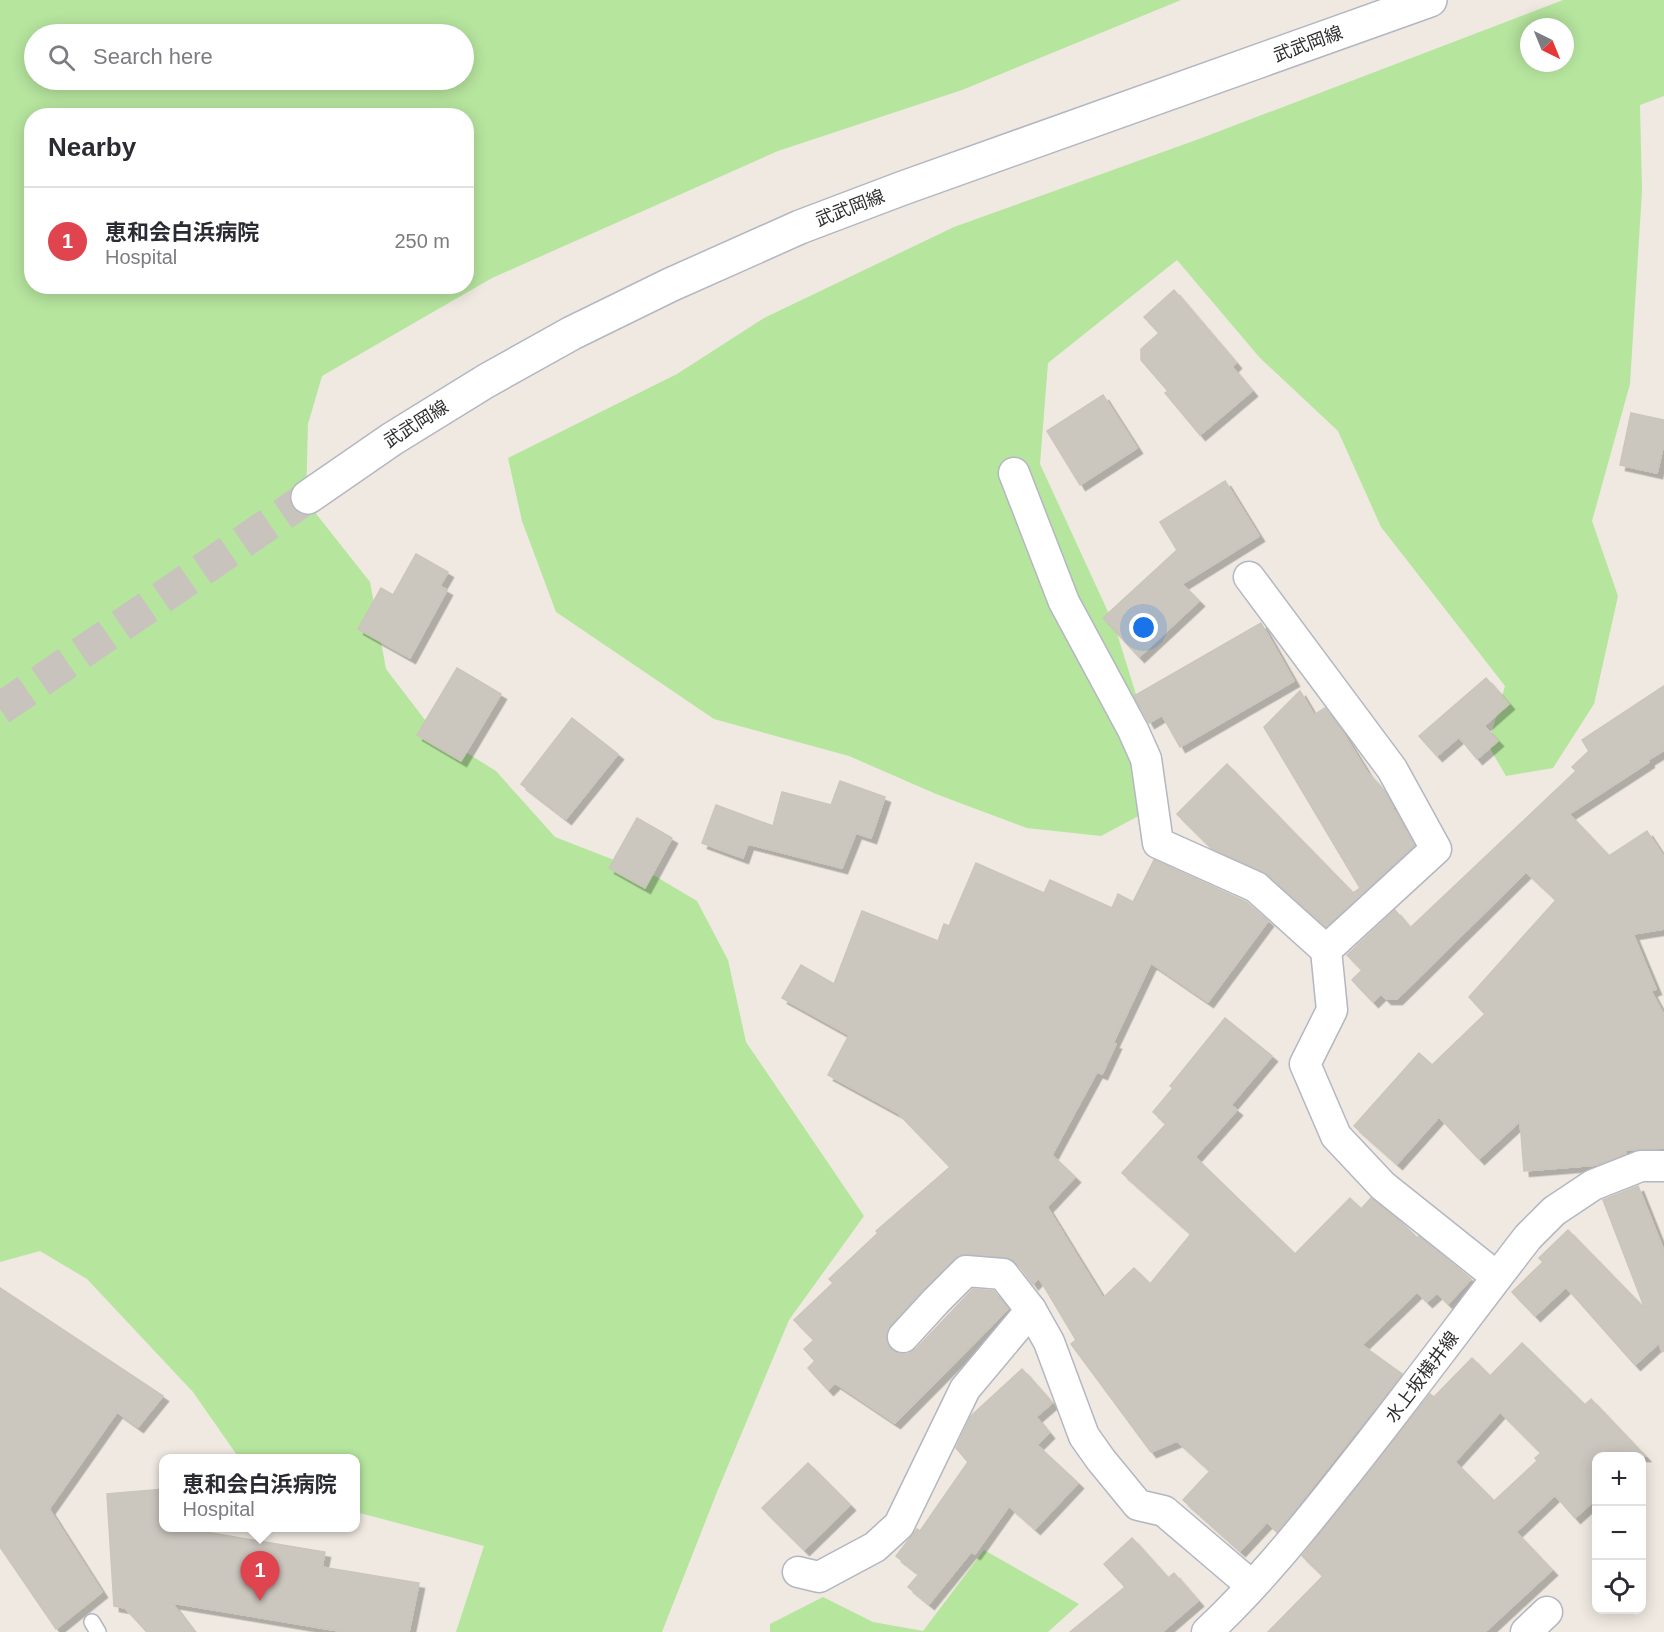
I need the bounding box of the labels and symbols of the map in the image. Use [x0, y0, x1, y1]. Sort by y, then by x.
north arrow [1520, 18, 1574, 72]
street label: 武武岡線 [1271, 22, 1345, 66]
street label: 武武岡線 [813, 186, 887, 230]
street label: 武武岡線 [380, 396, 452, 452]
your location [1129, 613, 1158, 642]
street label: 水上坂横井線 [1382, 1328, 1462, 1426]
pin: 1 [240, 1552, 280, 1601]

